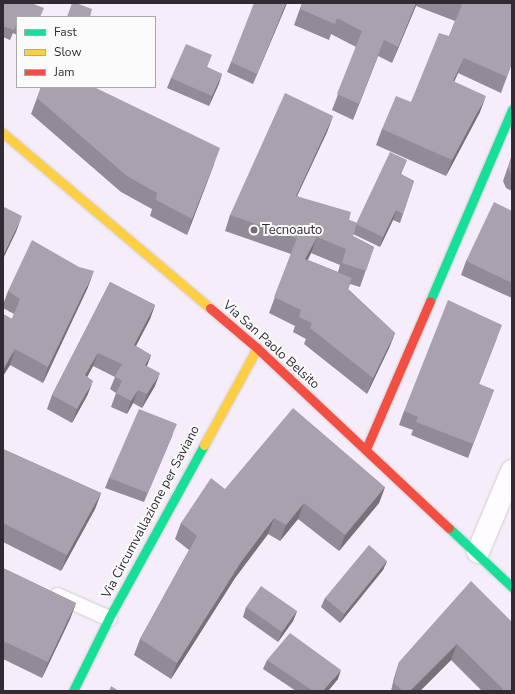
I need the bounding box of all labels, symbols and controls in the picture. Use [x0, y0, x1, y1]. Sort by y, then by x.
legend [16, 16, 156, 88]
text: Fast [54, 24, 77, 40]
text: Slow [54, 44, 82, 60]
text: Jam [54, 64, 75, 80]
place label: Tecnoauto [262, 222, 322, 238]
marker: Tecnoauto [249, 225, 259, 235]
street label: Via San Paolo Belsito [219, 297, 323, 393]
street label: Via Circumvallazione per Saviano [99, 423, 203, 601]

